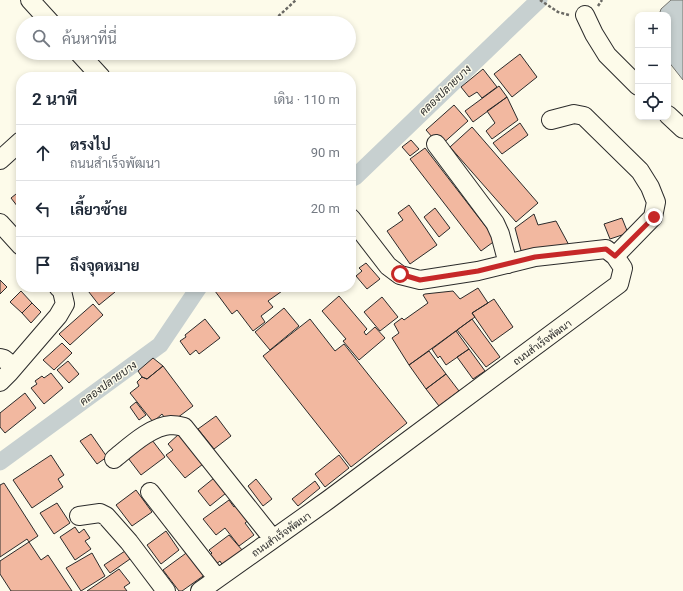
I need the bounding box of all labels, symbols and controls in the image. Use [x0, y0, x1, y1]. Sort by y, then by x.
map controls [635, 12, 671, 120]
button: + [635, 12, 671, 48]
search box [16, 16, 356, 60]
icon: search [30, 27, 52, 49]
text: ค้นหาที่นี่ [62, 30, 117, 48]
button: − [635, 48, 671, 84]
water label: คลองปลายบาง [417, 62, 474, 118]
button: locate [635, 84, 671, 120]
text: 2 นาที [32, 89, 77, 109]
text: เดิน · 110 m [274, 92, 340, 107]
text: ตรงไป [70, 136, 111, 154]
icon: ahead [32, 142, 54, 164]
text: 90 m [311, 145, 340, 160]
text: ถนนสำเร็จพัฒนา [70, 156, 160, 171]
icon: left [32, 198, 54, 220]
text: เลี้ยวซ้าย [70, 201, 127, 219]
text: 20 m [311, 201, 340, 216]
route end [645, 208, 663, 226]
icon: arrive [32, 254, 54, 276]
text: ถึงจุดหมาย [70, 257, 140, 275]
route start [391, 265, 409, 283]
street label: ถนนสำเร็จพัฒนา [510, 316, 574, 367]
water label: คลองปลายบาง [77, 358, 139, 408]
street label: ถนนสำเร็จพัฒนา [249, 508, 313, 559]

